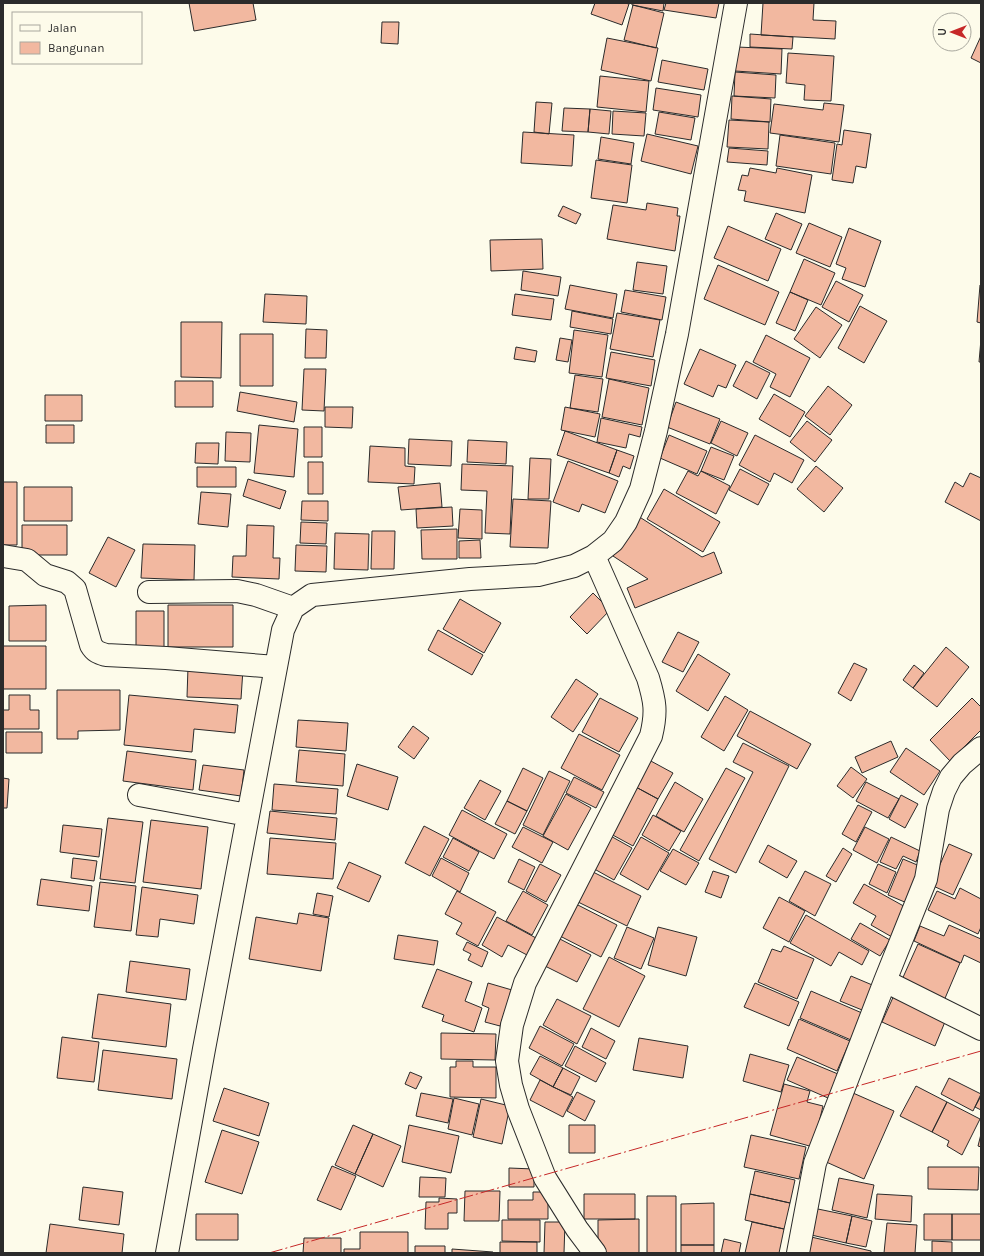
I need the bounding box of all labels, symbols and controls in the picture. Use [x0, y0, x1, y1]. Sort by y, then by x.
legend [12, 12, 142, 64]
north arrow [932, 12, 972, 52]
text: Jalan [48, 21, 77, 35]
text: U [936, 28, 949, 36]
text: Bangunan [48, 41, 104, 55]

